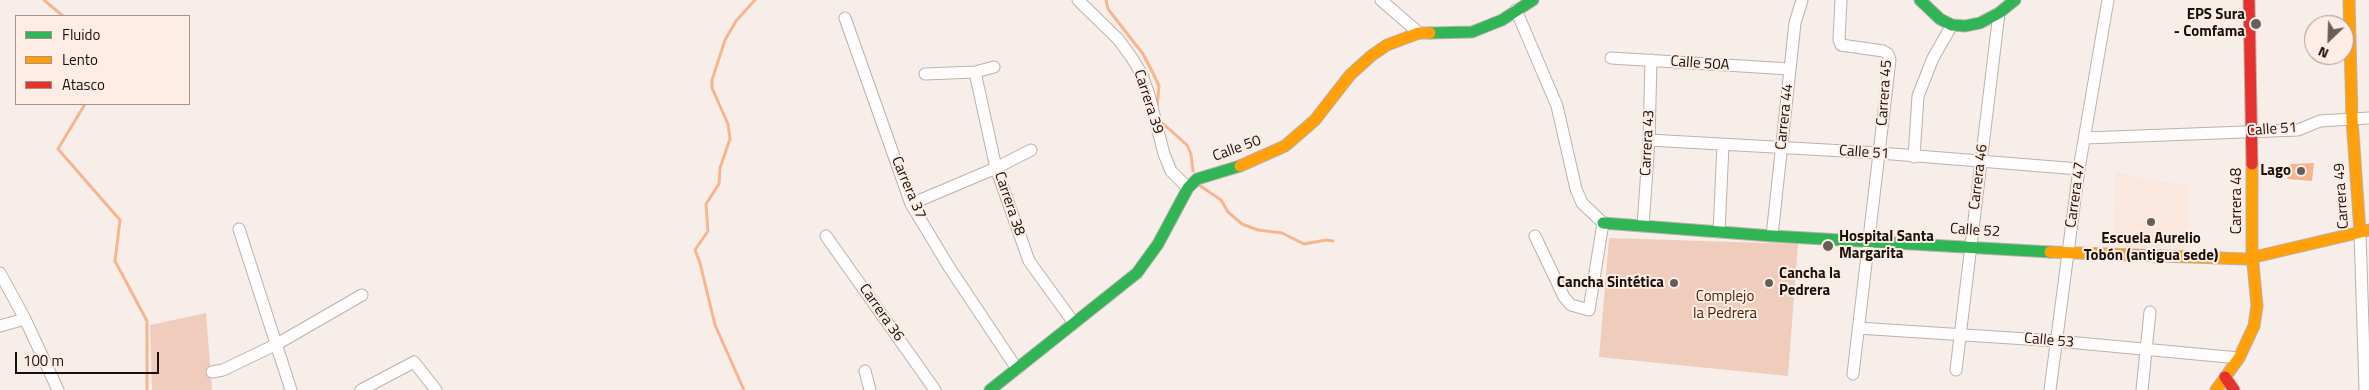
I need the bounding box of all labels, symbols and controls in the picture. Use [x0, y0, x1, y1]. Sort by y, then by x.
place label: EPS Sura - Comfama [2174, 6, 2245, 41]
legend [15, 15, 190, 105]
north arrow [2304, 15, 2354, 65]
marker: EPS Sura - Comfama [2249, 17, 2263, 31]
text: Fluido [62, 23, 100, 46]
text: N [2314, 42, 2332, 65]
text: Lento [62, 48, 98, 71]
street label: Calle 50A [1670, 53, 1730, 75]
street label: Carrera 45 [1874, 59, 1896, 127]
street label: Carrera 39 [1129, 68, 1167, 136]
text: Atasco [62, 73, 105, 96]
street label: Carrera 44 [1773, 83, 1797, 151]
street label: Carrera 43 [1637, 109, 1659, 177]
street label: Calle 51 [2246, 119, 2298, 141]
street label: Calle 50 [1210, 132, 1264, 166]
street label: Calle 51 [1838, 142, 1890, 164]
street label: Carrera 46 [1966, 143, 1992, 211]
street label: Carrera 37 [887, 154, 929, 222]
street label: Carrera 47 [2062, 161, 2090, 229]
place label: Lago [2260, 162, 2291, 180]
street label: Carrera 49 [2331, 162, 2353, 230]
marker: Lago [2295, 165, 2307, 177]
street label: Carrera 48 [2228, 168, 2246, 234]
street label: Carrera 38 [990, 170, 1028, 238]
marker: Escuela Aurelio Tobón (antigua sede) [2145, 216, 2157, 228]
street label: Calle 52 [1949, 220, 2001, 242]
place label: Hospital Santa Margarita [1839, 228, 1934, 263]
place label: Escuela Aurelio Tobón (antigua sede) [2084, 230, 2218, 265]
marker: Hospital Santa Margarita [1821, 239, 1835, 253]
place label: Cancha la Pedrera [1779, 265, 1841, 300]
place label: Cancha Sintética [1557, 274, 1664, 292]
marker: Cancha Sintética [1668, 277, 1680, 289]
marker: Cancha la Pedrera [1763, 277, 1775, 289]
street label: Carrera 36 [855, 281, 907, 345]
park label: Complejo la Pedrera [1693, 288, 1757, 323]
street label: Calle 53 [2023, 330, 2075, 352]
scale bar [18, 342, 161, 374]
text: 100 m [23, 349, 64, 372]

